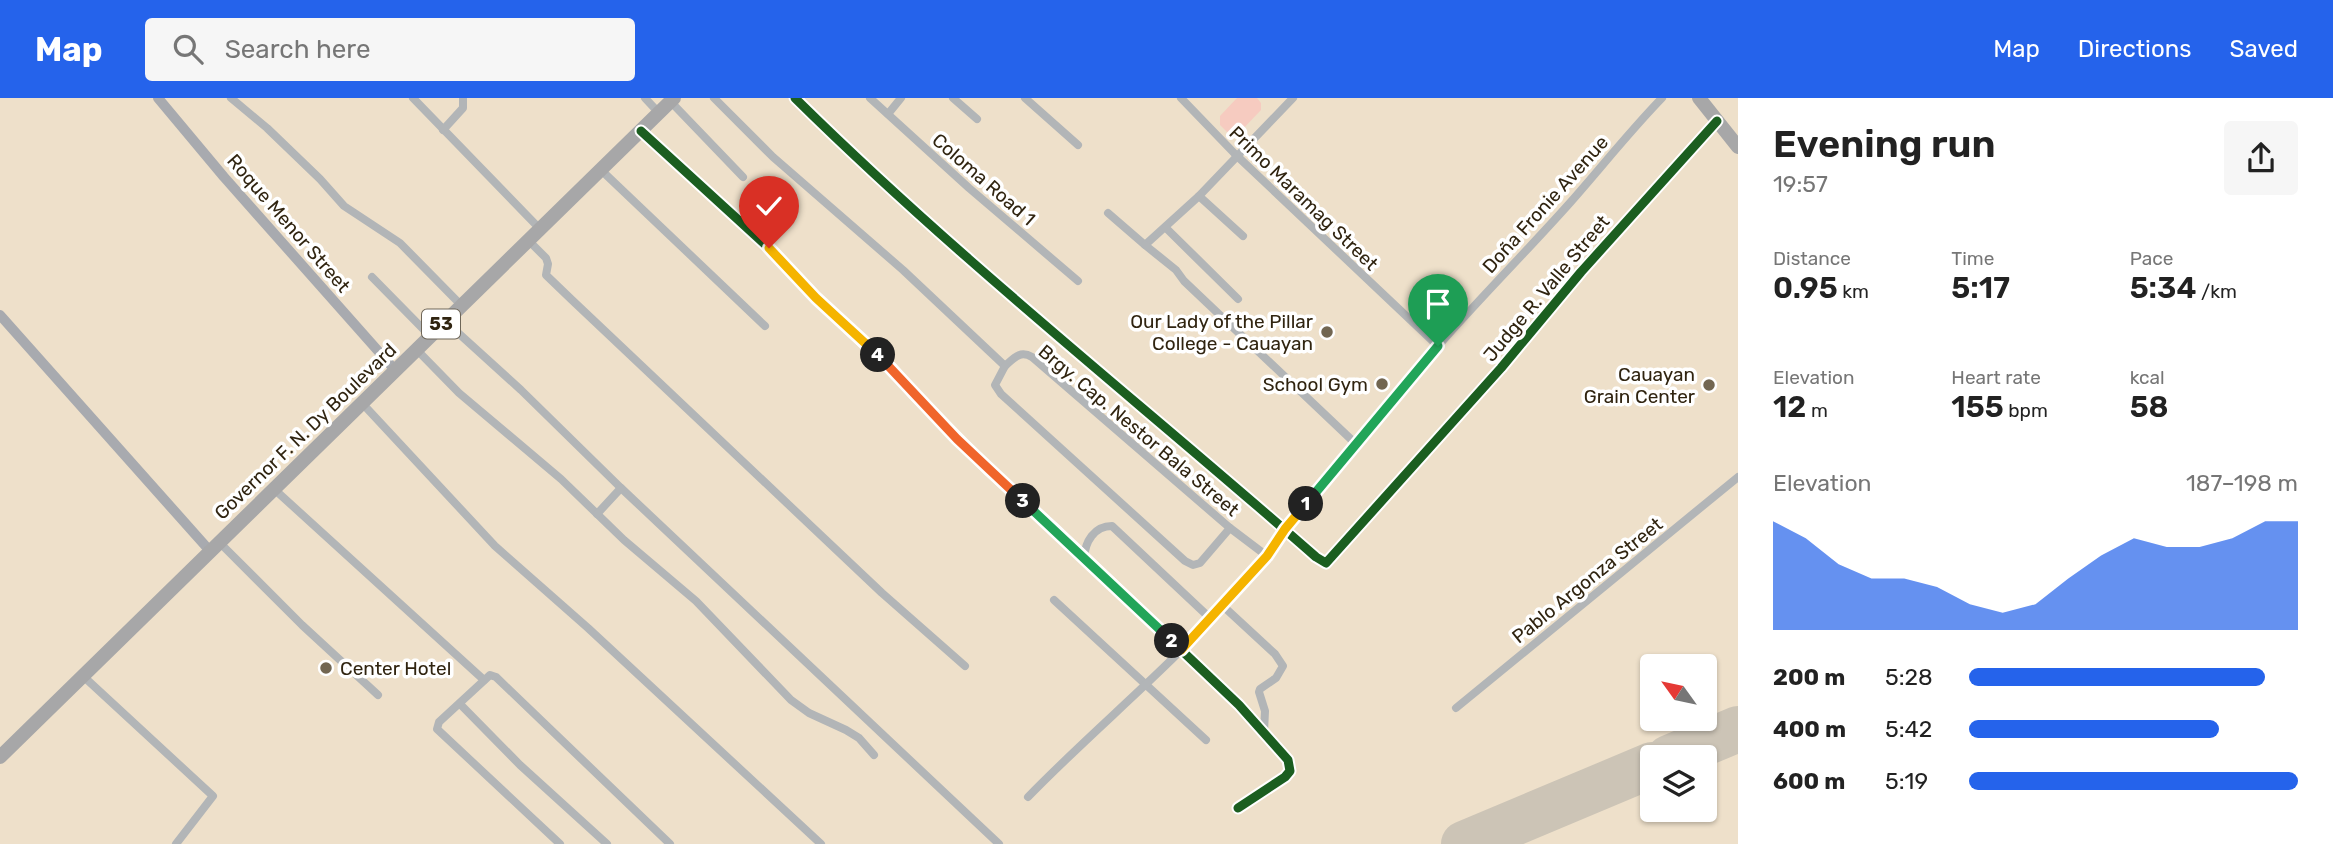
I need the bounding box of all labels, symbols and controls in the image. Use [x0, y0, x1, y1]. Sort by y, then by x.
search box [145, 18, 635, 81]
text: Map [35, 30, 103, 69]
icon: search [169, 30, 207, 68]
text: Search here [225, 34, 370, 65]
text: Map [1993, 35, 2040, 63]
text: Directions [2078, 35, 2191, 63]
text: Saved [2229, 35, 2298, 63]
street label: Primo Maramag Street [1224, 121, 1383, 276]
text: Evening run [1773, 121, 1996, 167]
button: share [2224, 121, 2298, 195]
street label: Coloma Road 1 [927, 128, 1040, 230]
street label: Doña Fronie Avenue [1478, 131, 1613, 278]
street label: Roque Menor Street [222, 149, 355, 298]
text: 19:57 [1773, 170, 1828, 198]
pin [739, 176, 799, 248]
icon: check [750, 187, 788, 225]
street label: Judge R. Valle Street [1478, 210, 1615, 366]
text: Distance [1773, 247, 1851, 270]
text: Time [1951, 247, 1994, 270]
text: Pace [2130, 247, 2173, 270]
text: 0.95 [1773, 270, 1838, 306]
text: 5:17 [1951, 270, 2010, 306]
text: 5:34 [2130, 270, 2196, 306]
pin [1408, 274, 1468, 346]
text: km [1838, 280, 1869, 303]
text: /km [2196, 280, 2237, 303]
icon: arrive [1419, 285, 1457, 323]
road number: 53 [422, 309, 460, 338]
place label: Our Lady of the Pillar College - Cauayan [1130, 310, 1314, 355]
marker: Our Lady of the Pillar College - Cauayan [1319, 324, 1335, 340]
street label: Governor F. N. Dy Boulevard [210, 338, 401, 524]
pin: 4 [860, 338, 896, 372]
street label: Brgy. Cap. Nestor Bala Street [1034, 340, 1244, 521]
text: 4 [871, 343, 884, 366]
place label: Cauayan Grain Center [1584, 363, 1696, 408]
text: Elevation [1773, 366, 1854, 389]
text: Heart rate [1951, 366, 2041, 389]
text: kcal [2130, 366, 2165, 389]
place label: School Gym [1263, 373, 1368, 396]
marker: School Gym [1374, 376, 1390, 392]
marker: Cauayan Grain Center [1701, 377, 1717, 393]
text: 12 [1773, 389, 1806, 425]
text: 155 [1951, 389, 2004, 425]
text: 58 [2130, 389, 2169, 425]
text: m [1806, 399, 1828, 422]
text: bpm [2004, 399, 2048, 422]
text: Elevation [1773, 469, 1872, 497]
text: 187–198 m [2186, 469, 2298, 497]
pin: 3 [1006, 484, 1040, 518]
pin: 1 [1288, 486, 1324, 522]
text: 3 [1016, 489, 1029, 512]
text: 1 [1301, 492, 1310, 515]
street label: Pablo Argonza Street [1508, 512, 1668, 648]
pin: 2 [1154, 624, 1190, 658]
text: 2 [1165, 629, 1178, 652]
north arrow [1640, 654, 1717, 732]
map controls [1640, 654, 1717, 822]
place label: Center Hotel [340, 657, 451, 680]
marker: Center Hotel [318, 660, 334, 676]
text: 200 m [1773, 663, 1845, 691]
text: 5:28 [1885, 663, 1933, 691]
text: 400 m [1773, 715, 1846, 743]
text: 5:42 [1885, 715, 1932, 743]
button: layers [1640, 745, 1717, 822]
text: 600 m [1773, 767, 1845, 795]
text: 5:19 [1885, 767, 1928, 795]

